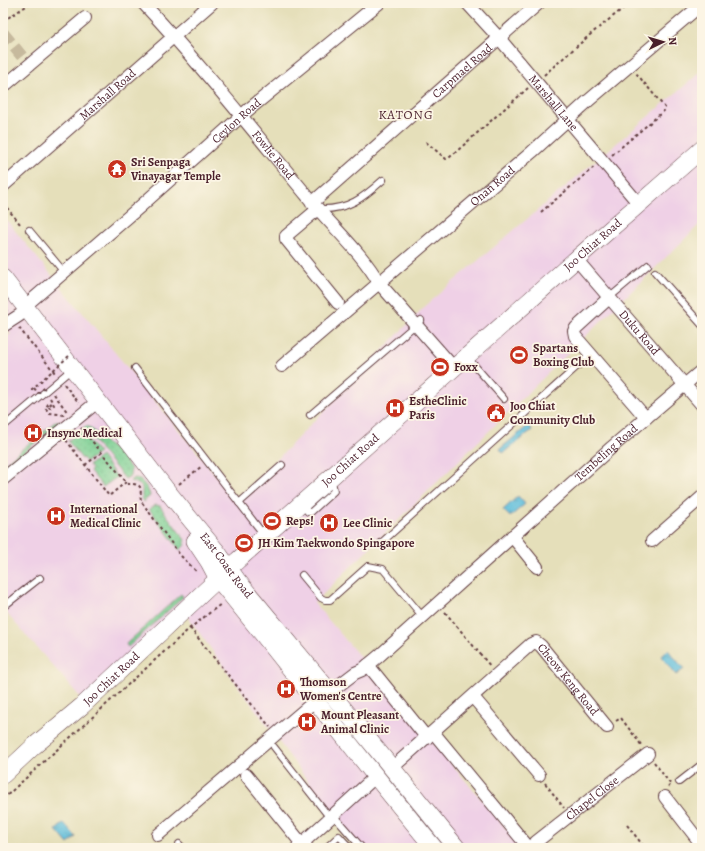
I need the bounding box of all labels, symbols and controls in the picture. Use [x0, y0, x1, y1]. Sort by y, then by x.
north arrow [643, 22, 683, 62]
text: N [665, 37, 680, 46]
street label: Carpmael Road [428, 40, 496, 102]
street label: Marshall Road [76, 65, 140, 124]
street label: Marshall Lane [525, 71, 582, 134]
street label: Ceylon Road [208, 94, 265, 147]
district label: KATONG [378, 106, 434, 123]
street label: Fowlie Road [248, 127, 298, 183]
place label: Sri Senpaga Vinayagar Temple [130, 154, 221, 184]
temple icon: Sri Senpaga Vinayagar Temple [106, 158, 128, 180]
street label: Onan Road [467, 162, 519, 210]
street label: Joo Chiat Road [560, 215, 625, 275]
street label: Duku Road [615, 306, 664, 359]
place label: Spartans Boxing Club [533, 340, 594, 370]
sports icon: Spartans Boxing Club [508, 344, 530, 366]
sports icon: Foxx [429, 356, 451, 378]
place label: Foxx [454, 359, 478, 375]
place label: EstheClinic Paris [409, 393, 467, 423]
hospital icon: EstheClinic Paris [384, 397, 406, 419]
place label: Joo Chiat Community Club [510, 398, 595, 428]
public building icon: Joo Chiat Community Club [485, 402, 507, 424]
street label: Tembeling Road [571, 420, 642, 485]
hospital icon: Insync Medical [22, 422, 44, 444]
place label: Insync Medical [47, 425, 123, 441]
street label: Joo Chiat Road [318, 430, 383, 490]
place label: International Medical Clinic [70, 501, 141, 531]
hospital icon: International Medical Clinic [45, 505, 67, 527]
sports icon: Reps! [261, 510, 283, 532]
hospital icon: Lee Clinic [318, 512, 340, 534]
place label: Reps! [286, 513, 314, 529]
place label: Lee Clinic [343, 515, 392, 531]
street label: East Coast Road [196, 529, 257, 602]
sports icon: JH Kim Taekwondo Spingapore [233, 532, 255, 554]
place label: JH Kim Taekwondo Spingapore [258, 535, 415, 551]
street label: Cheow Keng Road [534, 640, 603, 719]
street label: Joo Chiat Road [79, 648, 143, 709]
place label: Thomson Women's Centre [299, 674, 382, 704]
hospital icon: Thomson Women's Centre [275, 678, 297, 700]
place label: Mount Pleasant Animal Clinic [320, 707, 399, 737]
hospital icon: Mount Pleasant Animal Clinic [296, 711, 318, 733]
street label: Chapel Close [562, 772, 622, 824]

